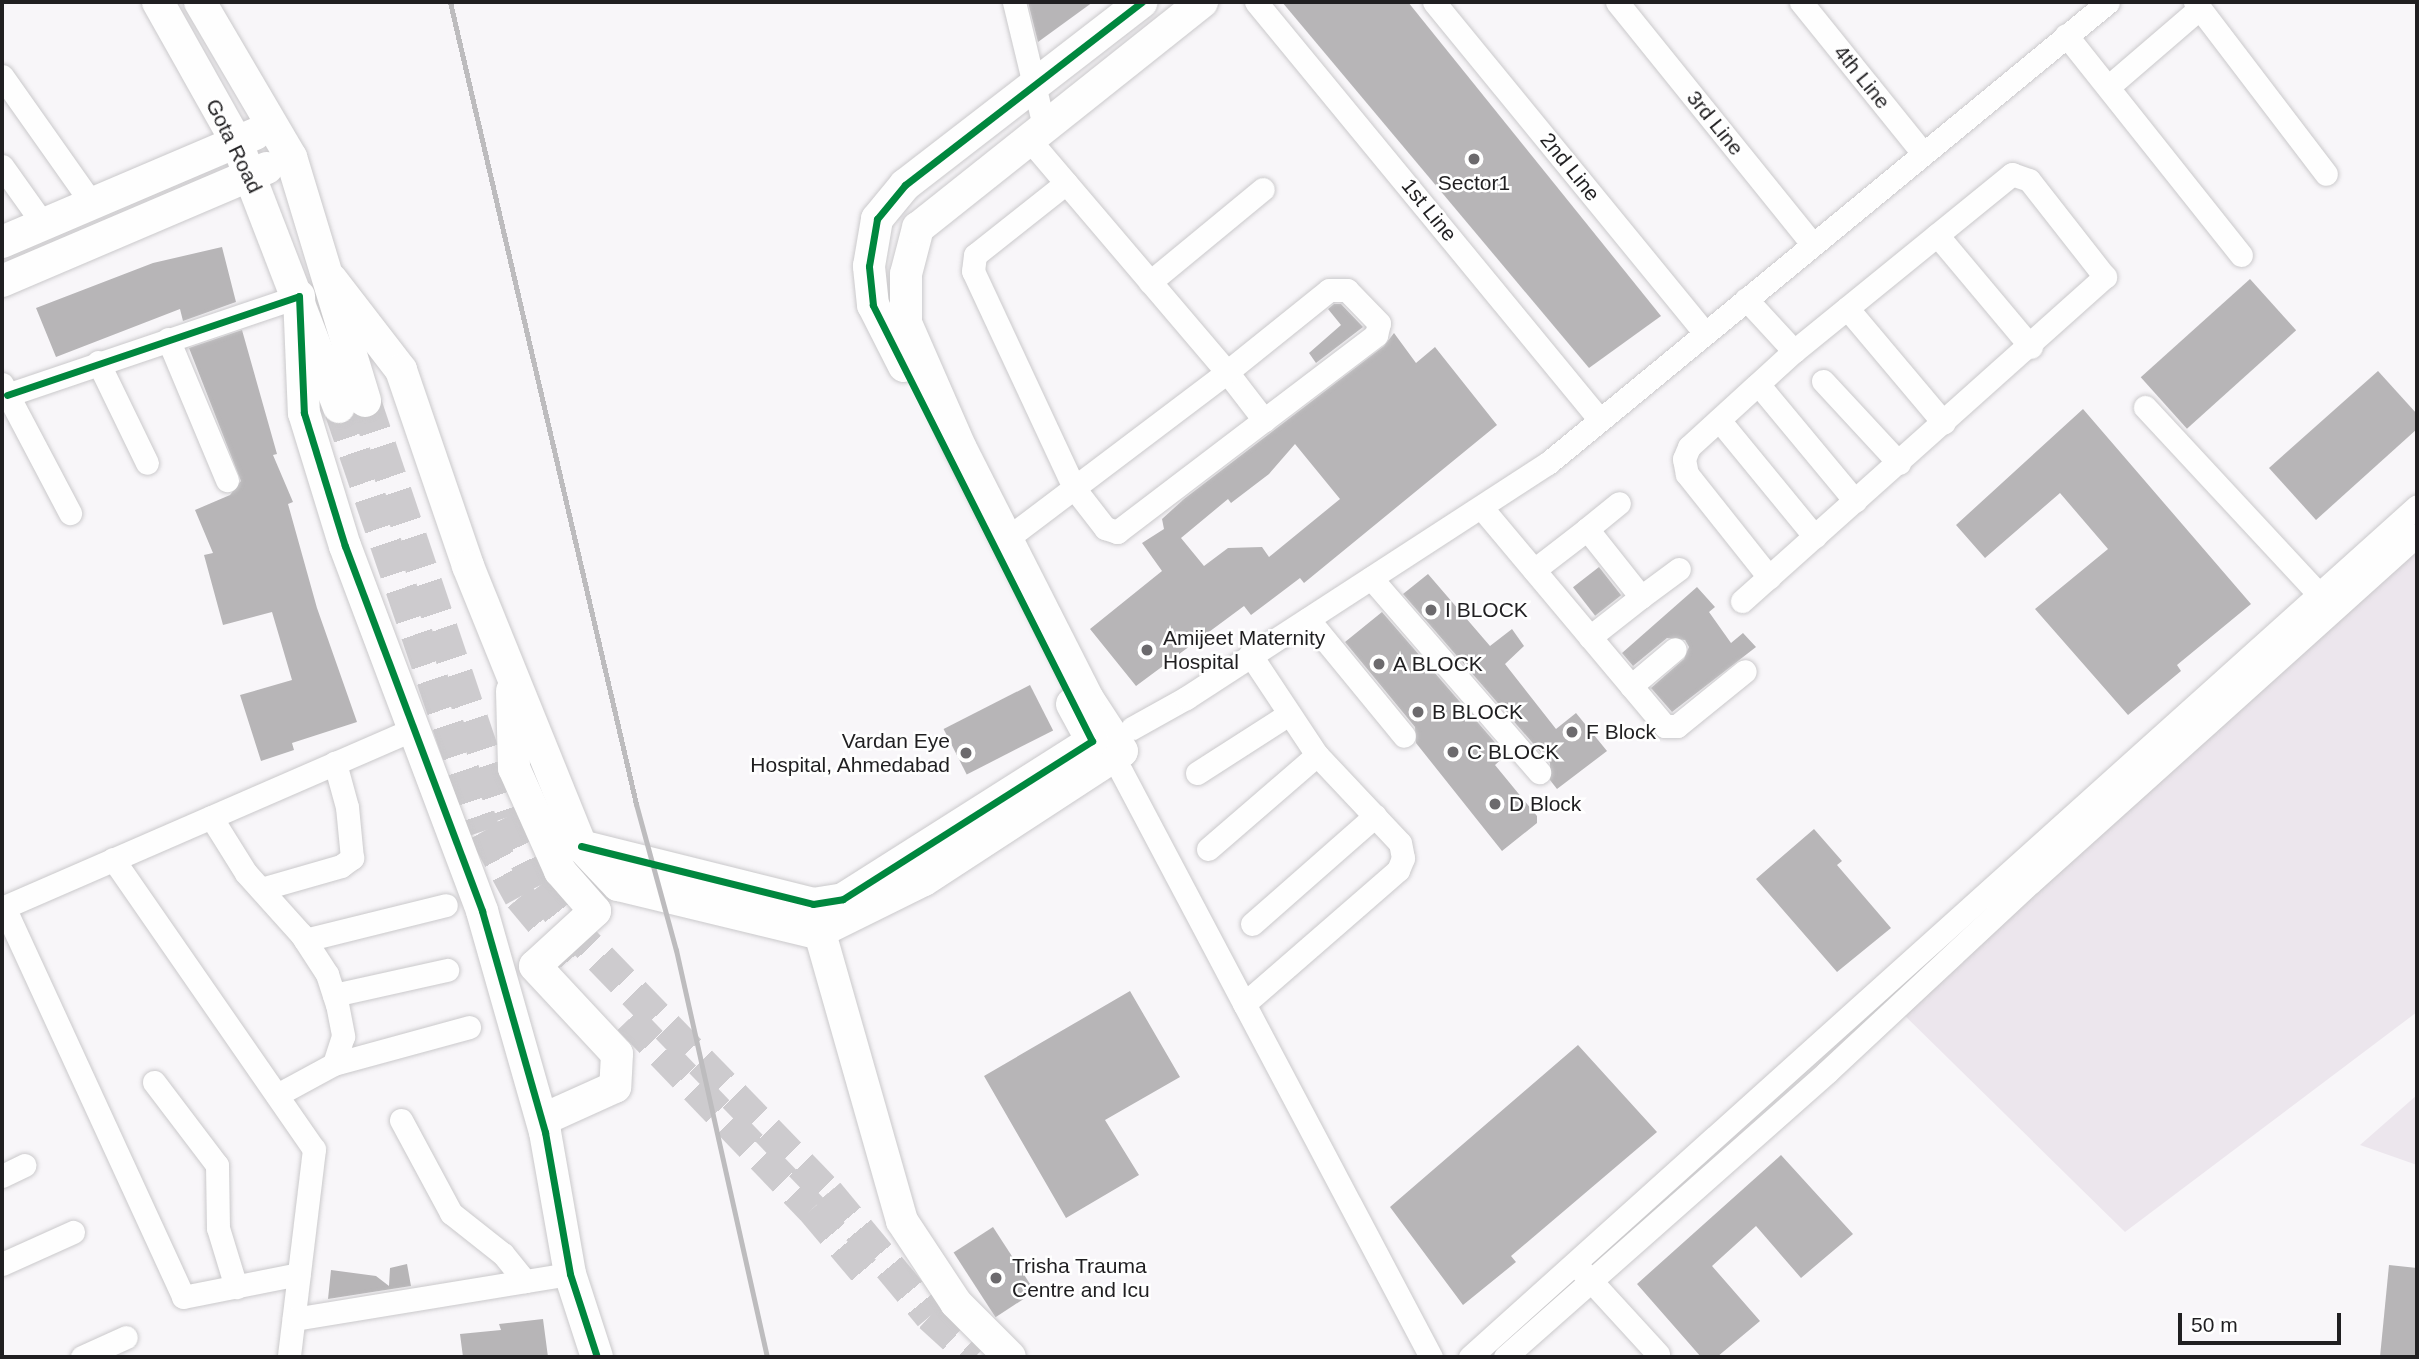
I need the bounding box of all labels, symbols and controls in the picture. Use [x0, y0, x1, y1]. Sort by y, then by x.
street label: 4th Line [1829, 40, 1895, 114]
street label: 3rd Line [1681, 86, 1749, 160]
street label: Gota Road [200, 95, 268, 197]
street label: 2nd Line [1535, 128, 1605, 206]
marker: Sector1 [1466, 151, 1482, 167]
place label: Sector1 [1438, 170, 1510, 196]
street label: 1st Line [1396, 173, 1462, 247]
place label: I BLOCK [1445, 597, 1528, 623]
marker: I BLOCK [1423, 602, 1439, 618]
place label: Amijeet Maternity Hospital [1163, 625, 1325, 675]
marker: Amijeet Maternity Hospital [1137, 640, 1157, 660]
place label: A BLOCK [1393, 651, 1484, 677]
marker: A BLOCK [1371, 656, 1387, 672]
place label: B BLOCK [1432, 699, 1523, 725]
marker: B BLOCK [1410, 704, 1426, 720]
place label: F Block [1586, 719, 1656, 745]
marker: F Block [1564, 724, 1580, 740]
place label: Vardan Eye Hospital, Ahmedabad [749, 728, 950, 778]
place label: C BLOCK [1467, 739, 1559, 765]
marker: Vardan Eye Hospital, Ahmedabad [956, 743, 976, 763]
marker: C BLOCK [1445, 744, 1461, 760]
place label: D Block [1509, 791, 1581, 817]
marker: D Block [1487, 796, 1503, 812]
place label: Trisha Trauma Centre and Icu [1012, 1253, 1150, 1303]
marker: Trisha Trauma Centre and Icu [986, 1268, 1006, 1288]
scale bar [2181, 1300, 2344, 1344]
text: 50 m [2191, 1313, 2238, 1336]

